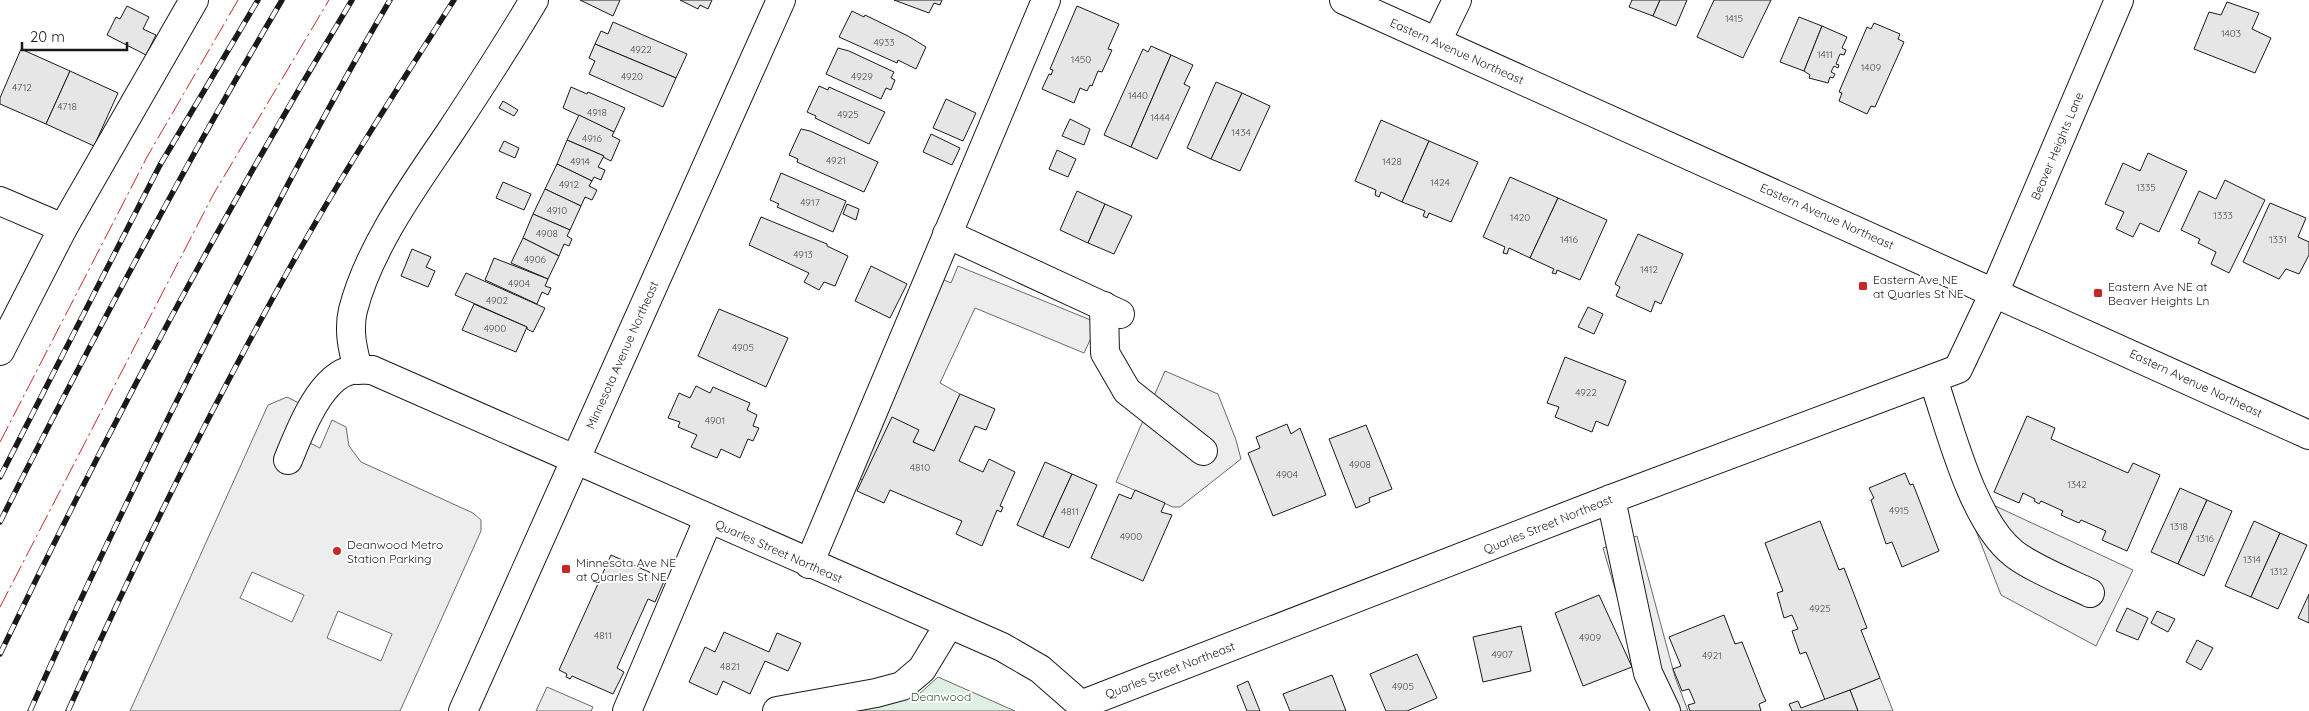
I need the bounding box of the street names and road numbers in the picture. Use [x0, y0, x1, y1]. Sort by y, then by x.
street label: Eastern Avenue Northeast [1388, 15, 1526, 87]
street label: Beaver Heights Lane [2028, 90, 2087, 202]
street label: Eastern Avenue Northeast [1758, 180, 1896, 252]
street label: Minnesota Avenue Northeast [583, 279, 661, 431]
street label: Eastern Avenue Northeast [2127, 346, 2265, 420]
street label: Quarles Street Northeast [1481, 491, 1615, 557]
street label: Quarles Street Northeast [713, 516, 845, 586]
street label: Quarles Street Northeast [1103, 638, 1237, 702]

